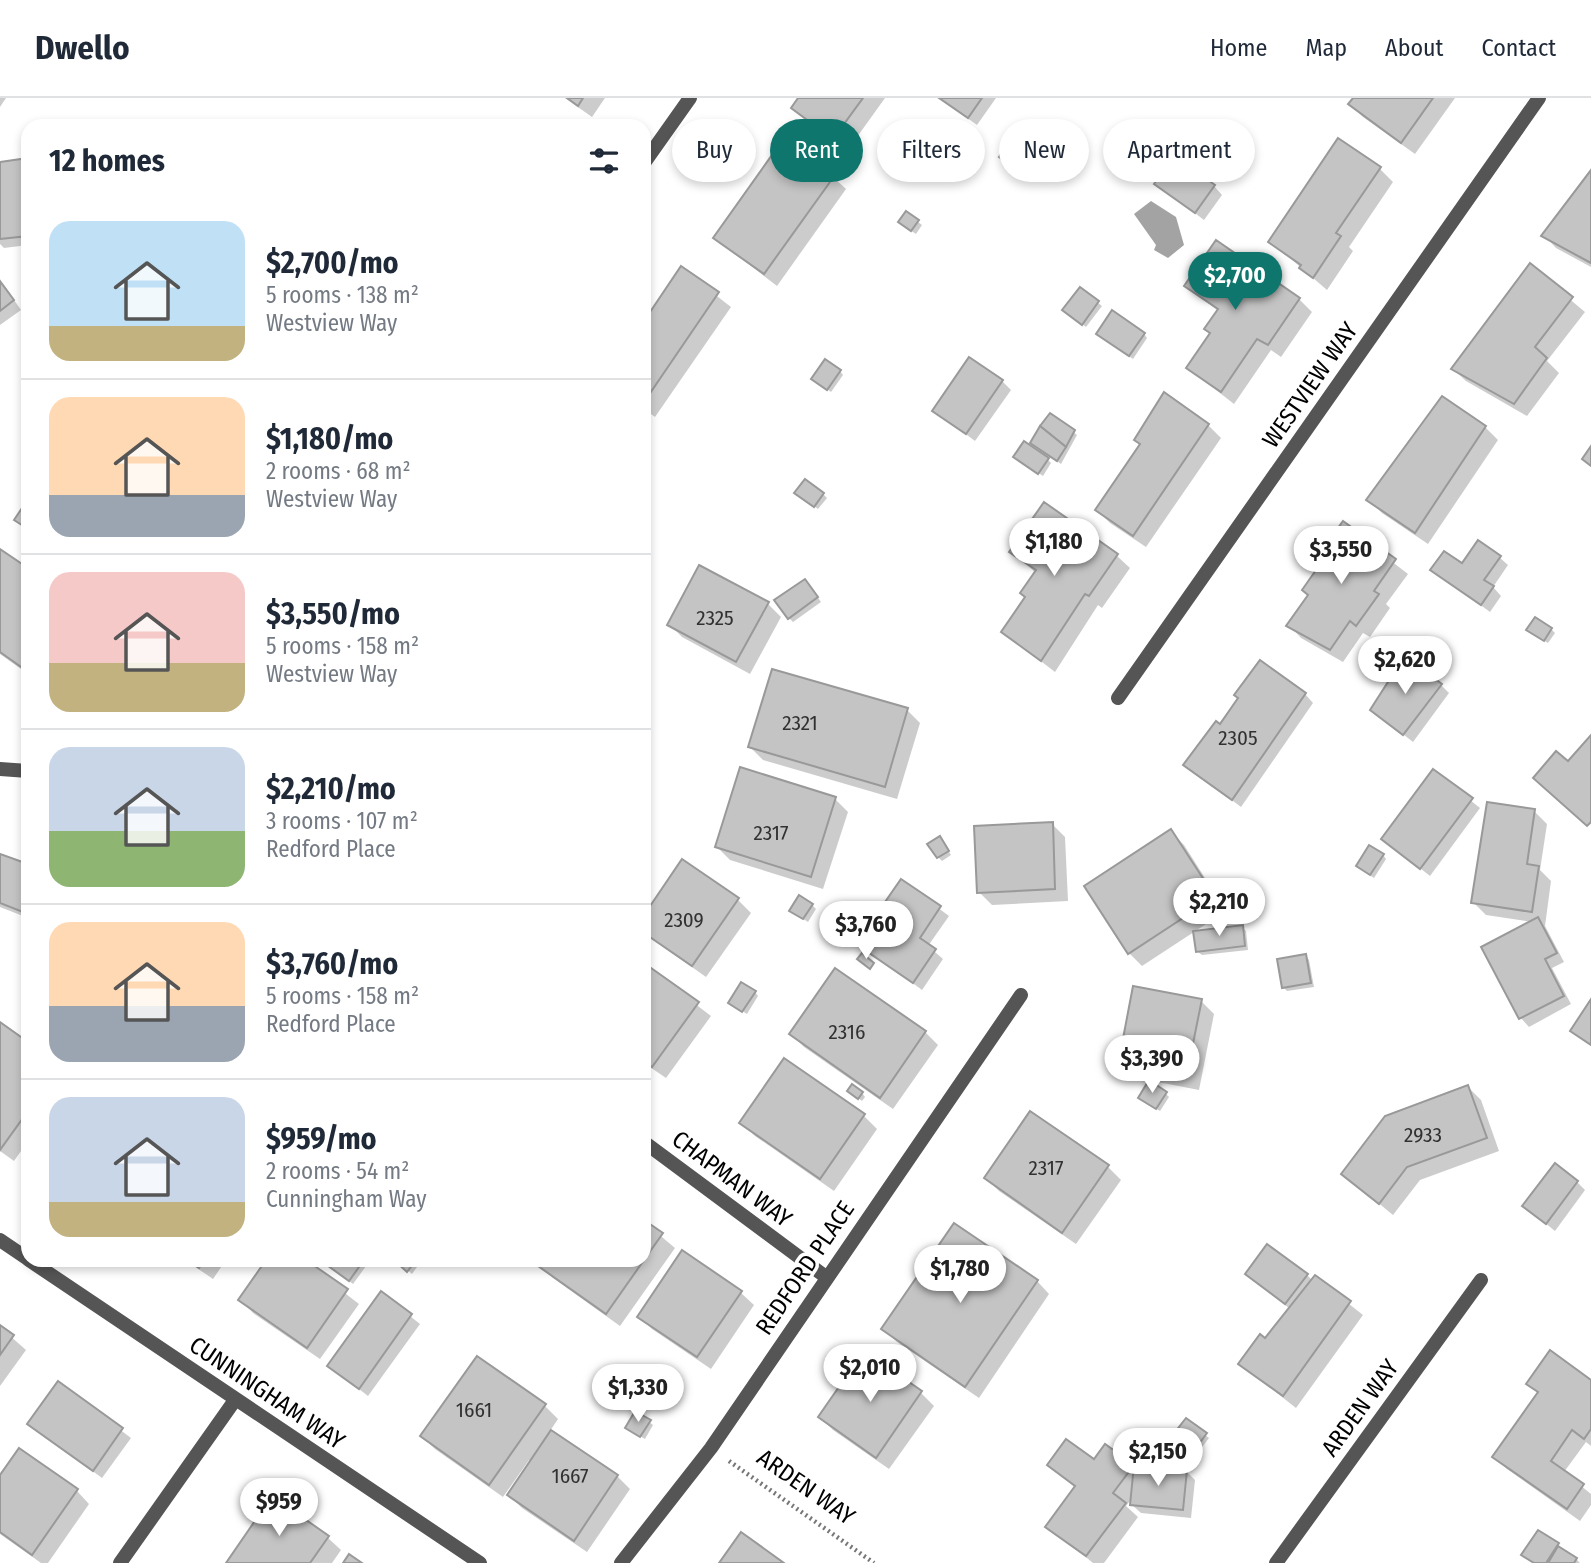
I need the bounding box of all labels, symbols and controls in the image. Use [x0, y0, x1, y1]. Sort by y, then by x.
text: Dwello [35, 28, 130, 68]
text: Home [1210, 34, 1267, 62]
text: Map [1305, 34, 1347, 62]
text: About [1385, 34, 1443, 62]
text: Contact [1481, 34, 1556, 62]
chip: Buy [672, 119, 756, 182]
chip: Rent [770, 119, 863, 182]
chip: Filters [877, 119, 985, 182]
chip: New [999, 119, 1089, 182]
chip: Apartment [1103, 119, 1255, 182]
icon: filters [585, 142, 623, 180]
text: 12 homes [49, 143, 165, 179]
text: $2,700/mo [266, 245, 399, 281]
icon: home [105, 249, 189, 333]
pin: $2,700 [1178, 252, 1292, 312]
text: $2,700 [1204, 261, 1266, 289]
text: 5 rooms · 138 m² [266, 281, 419, 309]
text: Westview Way [266, 309, 397, 337]
street label: WESTVIEW WAY [1257, 317, 1363, 453]
text: $1,180/mo [266, 421, 393, 457]
icon: home [105, 425, 189, 509]
text: 2 rooms · 68 m² [266, 457, 411, 485]
text: Westview Way [266, 485, 397, 513]
pin: $1,180 [997, 518, 1111, 578]
pin: $3,550 [1284, 526, 1398, 586]
text: $1,180 [1025, 527, 1083, 555]
text: $3,550 [1310, 535, 1372, 563]
text: $3,550/mo [266, 596, 400, 632]
icon: home [105, 600, 189, 684]
house number: 2325 [696, 605, 734, 631]
text: 5 rooms · 158 m² [266, 632, 419, 660]
pin: $2,620 [1348, 636, 1462, 696]
text: $2,620 [1374, 645, 1436, 673]
text: Westview Way [266, 660, 397, 688]
house number: 2321 [782, 710, 818, 736]
house number: 2305 [1218, 725, 1258, 751]
text: $2,210/mo [266, 771, 396, 807]
icon: home [105, 775, 189, 859]
text: 3 rooms · 107 m² [266, 807, 418, 835]
house number: 2317 [754, 820, 788, 846]
text: Redford Place [266, 835, 396, 863]
pin: $2,210 [1162, 878, 1276, 938]
text: $2,210 [1189, 887, 1249, 915]
pin: $3,760 [809, 902, 923, 961]
house number: 2309 [664, 907, 704, 933]
text: $3,760 [835, 910, 897, 938]
text: $3,760/mo [266, 946, 398, 982]
icon: home [105, 950, 189, 1034]
text: 5 rooms · 158 m² [266, 982, 419, 1010]
text: Redford Place [266, 1010, 396, 1038]
house number: 2316 [829, 1019, 865, 1045]
pin: $3,390 [1095, 1035, 1209, 1095]
text: $3,390 [1120, 1044, 1184, 1072]
text: $959/mo [266, 1121, 377, 1157]
house number: 2933 [1404, 1122, 1442, 1148]
icon: home [105, 1125, 189, 1209]
street label: CHAPMAN WAY [667, 1125, 797, 1233]
house number: 2317 [1029, 1155, 1063, 1181]
text: 2 rooms · 54 m² [266, 1157, 409, 1185]
text: Cunningham Way [266, 1185, 427, 1213]
street label: REDFORD PLACE [750, 1196, 860, 1340]
pin: $1,780 [903, 1246, 1017, 1305]
text: $1,780 [930, 1254, 990, 1282]
street label: CUNNINGHAM WAY [184, 1331, 350, 1455]
pin: $2,010 [813, 1344, 927, 1404]
text: $2,010 [839, 1353, 901, 1381]
street label: ARDEN WAY [1316, 1354, 1404, 1462]
pin: $1,330 [581, 1364, 695, 1424]
text: $1,330 [608, 1373, 668, 1401]
house number: 1661 [456, 1397, 492, 1423]
pin: $2,150 [1101, 1428, 1215, 1488]
text: $2,150 [1129, 1437, 1187, 1465]
street label: ARDEN WAY [752, 1443, 860, 1531]
house number: 1667 [551, 1463, 589, 1489]
pin: $959 [238, 1478, 320, 1538]
text: $959 [256, 1487, 302, 1515]

